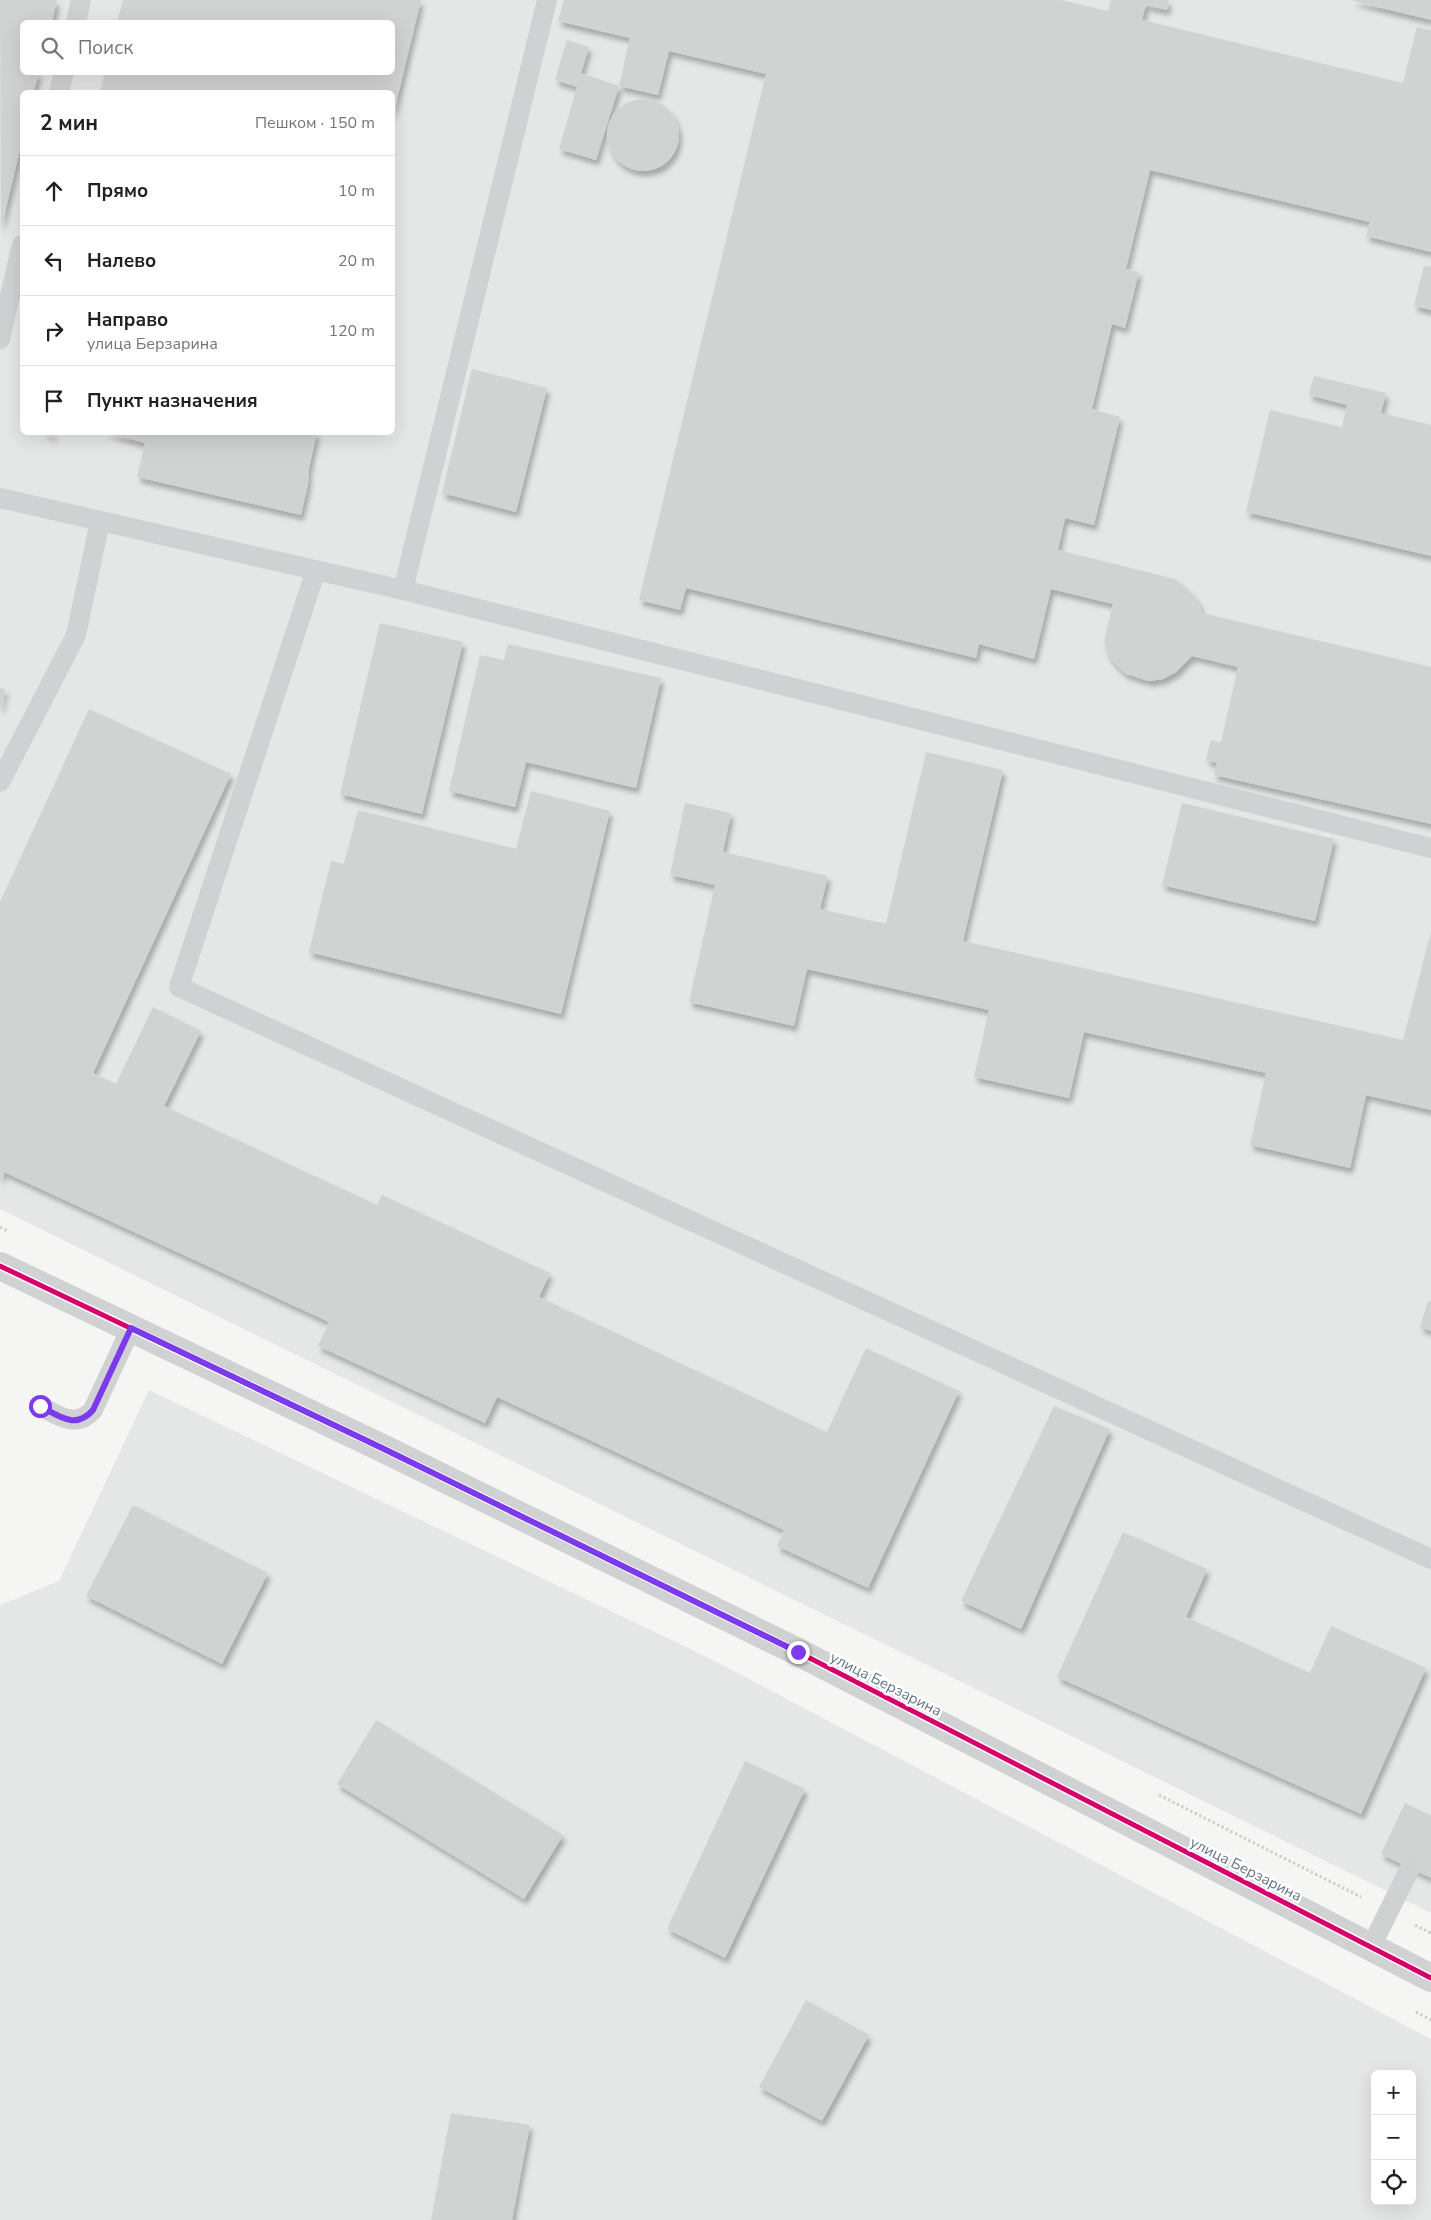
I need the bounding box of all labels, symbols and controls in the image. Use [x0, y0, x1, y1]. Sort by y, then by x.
search box [20, 20, 395, 75]
icon: search [38, 34, 66, 62]
text: Поиск [78, 35, 133, 61]
text: 2 мин [40, 109, 98, 137]
text: Пешком · 150 m [255, 112, 375, 134]
icon: ahead [40, 177, 68, 205]
text: Прямо [87, 178, 148, 204]
text: 10 m [338, 180, 375, 202]
icon: left [40, 247, 68, 275]
text: Налево [87, 248, 156, 274]
text: 20 m [338, 250, 375, 272]
text: Направо [87, 307, 168, 333]
icon: right [40, 317, 68, 345]
text: 120 m [328, 320, 375, 342]
text: улица Берзарина [87, 333, 218, 355]
icon: arrive [40, 387, 68, 415]
text: Пункт назначения [87, 388, 258, 414]
route start [29, 1395, 52, 1418]
route end [787, 1641, 810, 1664]
street label: улица Берзарина [827, 1647, 945, 1721]
street label: улица Берзарина [1187, 1832, 1305, 1906]
map controls [1371, 2070, 1416, 2205]
button: + [1371, 2070, 1416, 2115]
button: − [1371, 2115, 1416, 2160]
button: locate [1371, 2160, 1416, 2205]

